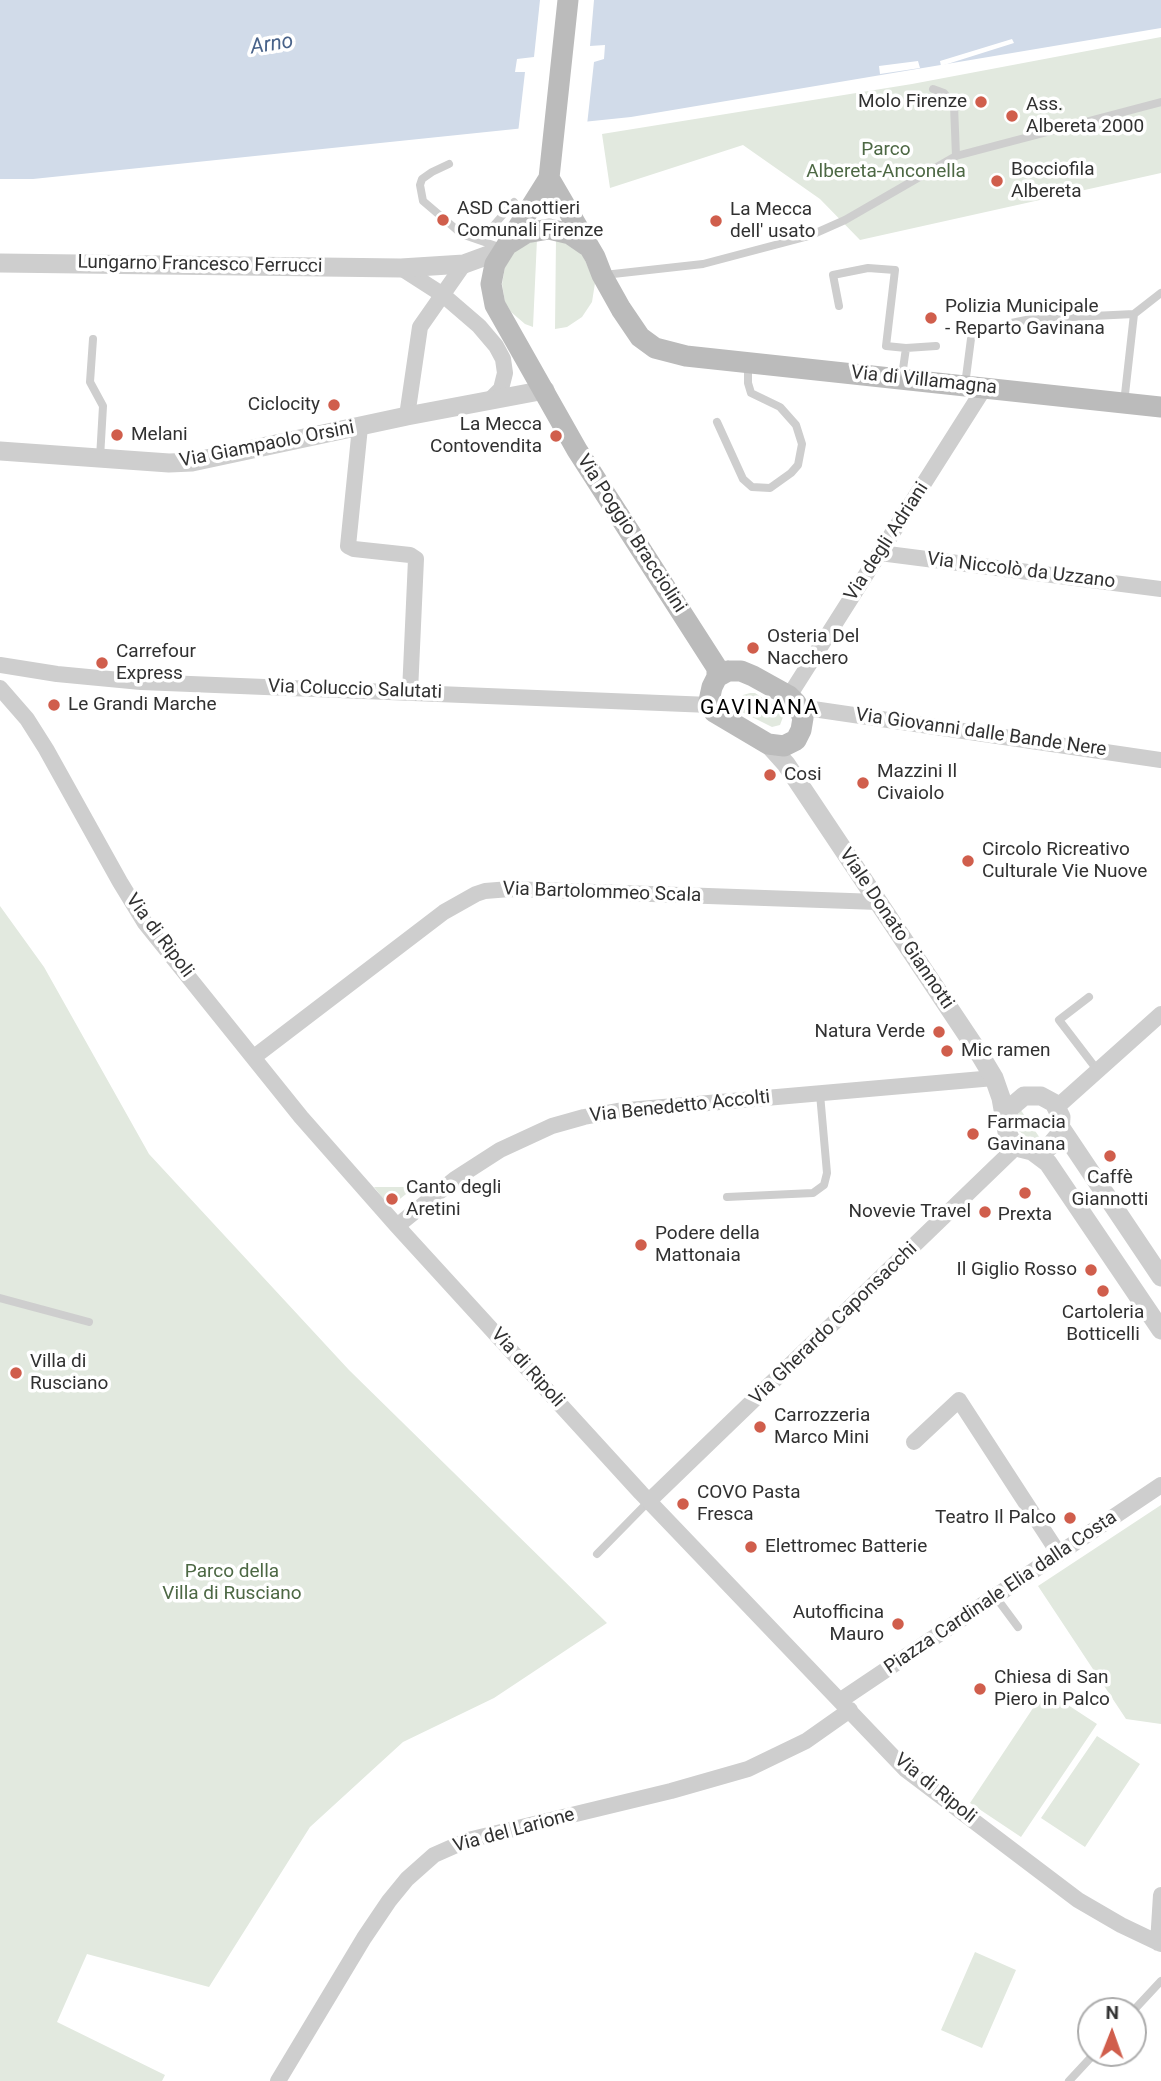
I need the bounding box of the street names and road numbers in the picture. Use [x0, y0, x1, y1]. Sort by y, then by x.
street label: Lungarno Francesco Ferrucci [77, 251, 323, 279]
street label: Via di Villamagna [850, 362, 998, 400]
street label: Via Giampaolo Orsini [178, 417, 356, 473]
street label: Via Poggio Bracciolini [571, 451, 691, 617]
street label: Via degli Adriani [840, 478, 934, 606]
street label: Via Niccolò da Uzzano [926, 548, 1116, 594]
street label: Via Coluccio Salutati [268, 676, 442, 704]
street label: Via Giovanni dalle Bande Nere [854, 704, 1108, 762]
street label: Viale Donato Giannotti [834, 844, 958, 1014]
street label: Via Bartolommeo Scala [502, 878, 702, 908]
street label: Via di Ripoli [120, 890, 198, 982]
street label: Via Benedetto Accolti [589, 1086, 771, 1128]
street label: Via Gherardo Caponsacchi [746, 1238, 922, 1410]
street label: Via di Ripoli [485, 1324, 569, 1412]
street label: Piazza Cardinale Elia dalla Costa [880, 1507, 1122, 1679]
street label: Via di Ripoli [889, 1749, 981, 1829]
street label: Via del Larione [451, 1804, 577, 1858]

